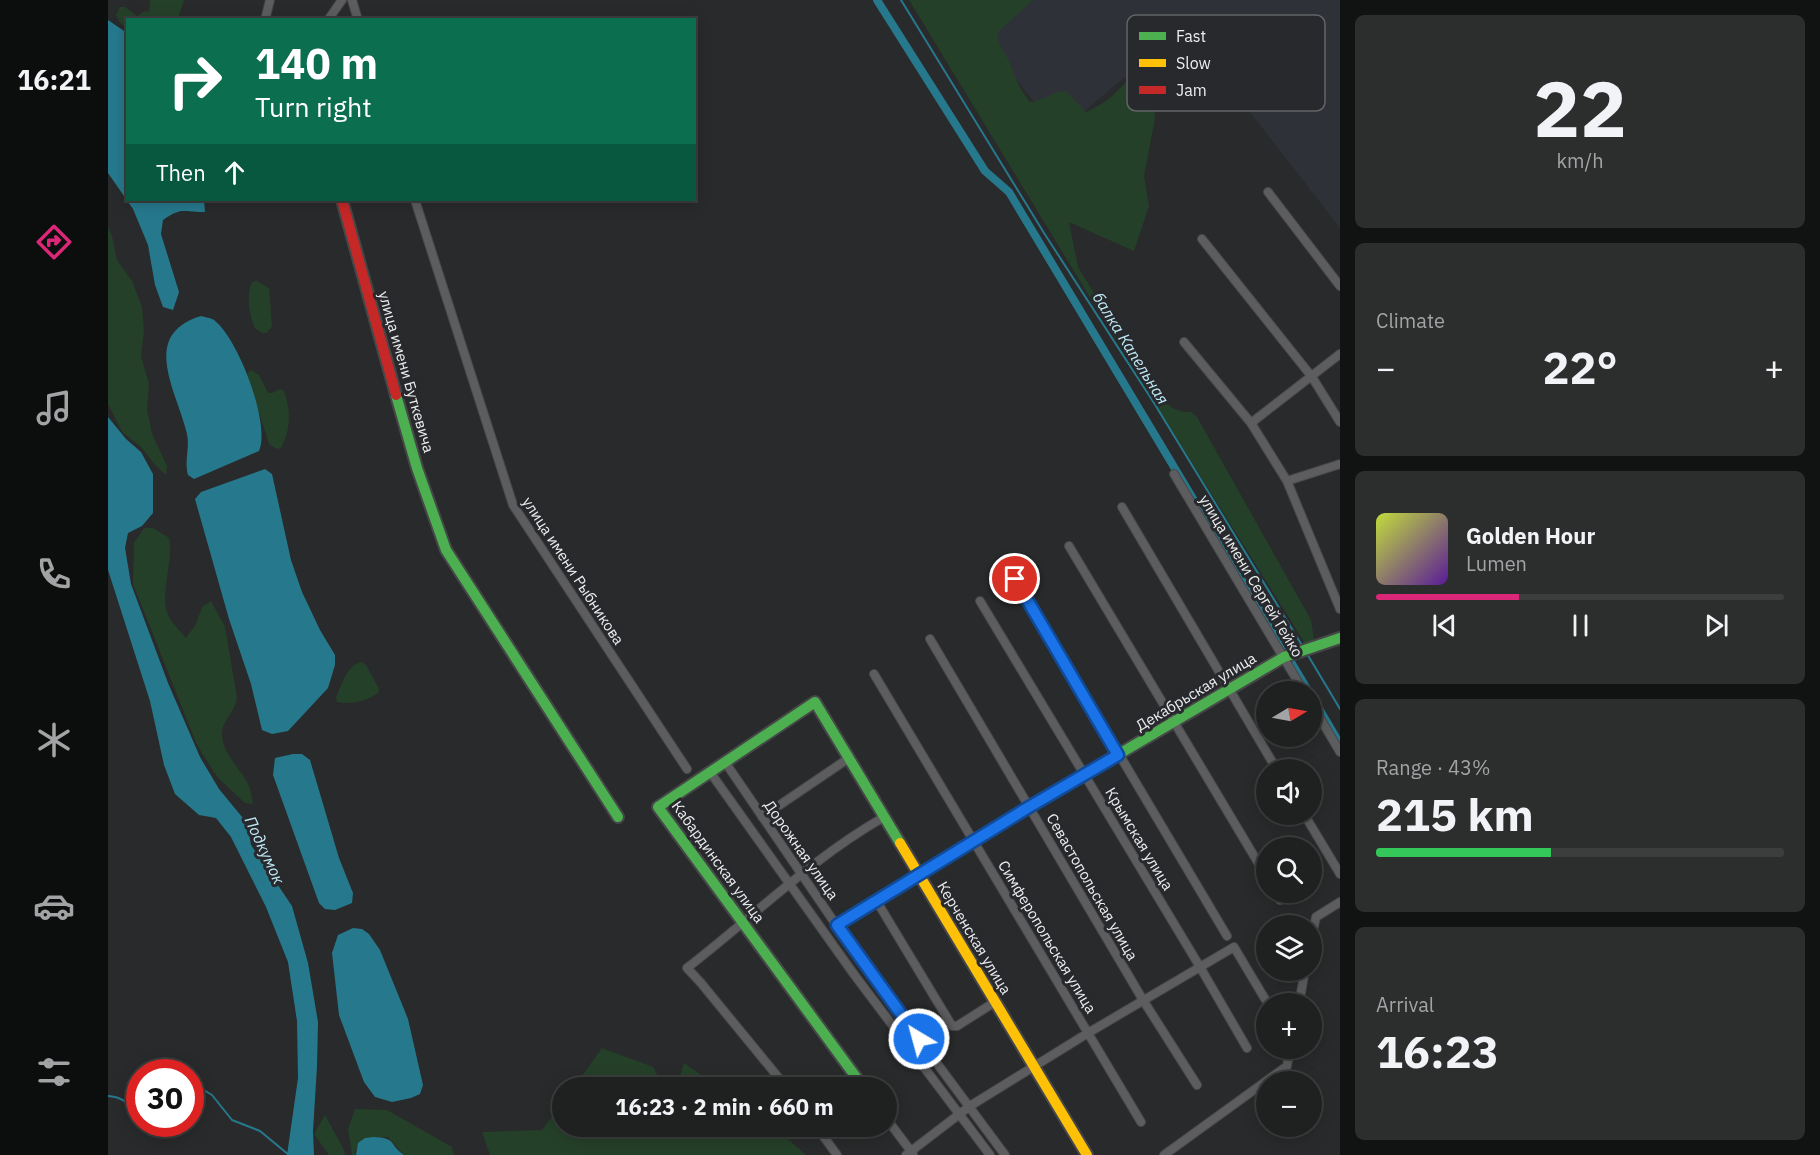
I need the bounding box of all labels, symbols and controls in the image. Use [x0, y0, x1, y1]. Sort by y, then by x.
legend [1127, 15, 1325, 111]
text: Fast [1176, 26, 1206, 46]
text: 140 m [255, 36, 378, 91]
icon: right [156, 42, 234, 120]
text: Slow [1176, 53, 1211, 73]
text: 22 [1533, 57, 1627, 158]
text: 16:21 [17, 62, 91, 97]
text: Jam [1176, 80, 1207, 100]
text: Turn right [255, 89, 372, 124]
text: km/h [1556, 147, 1604, 174]
icon: ahead [218, 156, 251, 189]
text: Then [156, 158, 206, 187]
icon: directions [33, 221, 75, 263]
water label: балка Капельная [1089, 288, 1173, 408]
street label: улица имени Буткевича [374, 289, 439, 455]
text: Climate [1376, 307, 1445, 334]
text: 22° [1542, 338, 1618, 396]
text: − [1376, 346, 1396, 389]
text: + [1764, 346, 1784, 389]
icon: music [33, 387, 75, 429]
street label: улица имени Сергей Гейко [1195, 491, 1308, 660]
street label: улица имени Рыбникова [518, 493, 628, 648]
text: Golden Hour [1466, 521, 1595, 550]
text: Lumen [1466, 550, 1527, 577]
icon: phone [33, 553, 75, 595]
pin [989, 553, 1040, 604]
icon: arrive [998, 562, 1031, 595]
icon: previous [1428, 609, 1461, 642]
icon: pause [1564, 609, 1597, 642]
icon: next [1700, 609, 1733, 642]
street label: Декабрьская улица [1132, 648, 1259, 735]
north arrow [1256, 681, 1322, 747]
map controls [1256, 681, 1322, 1137]
icon: climate [33, 719, 75, 761]
text: Range · 43% [1376, 754, 1491, 781]
button: sound [1256, 759, 1322, 825]
street label: Крымская улица [1101, 784, 1178, 894]
text: 215 km [1376, 785, 1534, 843]
street label: Дорожная улица [760, 796, 843, 903]
street label: Кабардинская улица [668, 797, 769, 927]
street label: Севастопольская улица [1043, 810, 1142, 964]
water label: Подкумок [241, 813, 290, 888]
button: search [1256, 837, 1322, 903]
street label: Симферопольская улица [994, 857, 1101, 1017]
street label: Керченская улица [933, 878, 1016, 998]
icon: car [33, 885, 75, 927]
button: layers [1256, 915, 1322, 981]
text: Arrival [1376, 991, 1434, 1018]
button: + [1256, 993, 1322, 1059]
position arrow [887, 1007, 951, 1071]
text: 16:23 [1376, 1022, 1499, 1080]
icon: filters [33, 1051, 75, 1093]
speed limit sign: 30 [126, 1059, 204, 1137]
button: − [1256, 1071, 1322, 1137]
text: 16:23 · 2 min · 660 m [615, 1092, 834, 1121]

